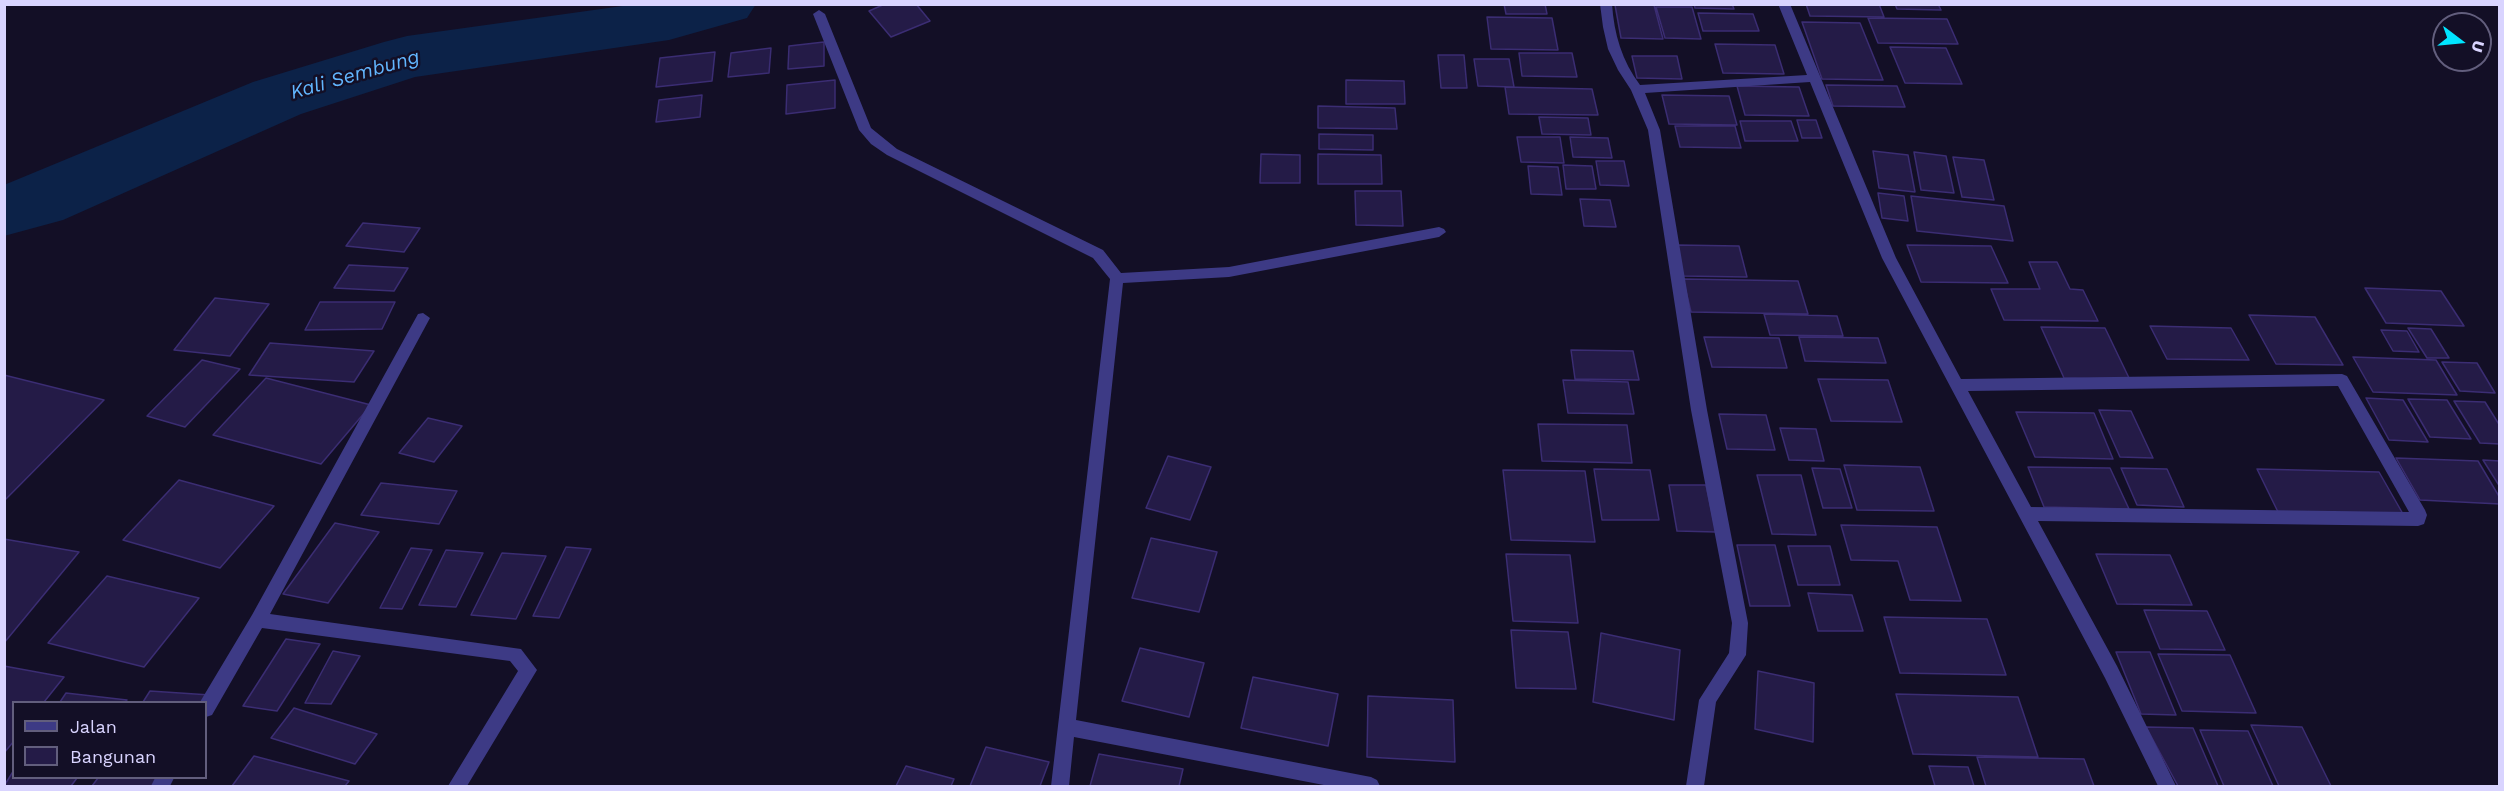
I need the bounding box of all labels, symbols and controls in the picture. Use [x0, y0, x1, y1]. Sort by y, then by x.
north arrow [2432, 12, 2492, 72]
text: U [2467, 38, 2489, 55]
water label: Kali Sembung [288, 45, 422, 105]
legend [12, 701, 207, 779]
text: Jalan [70, 716, 117, 737]
text: Bangunan [70, 746, 156, 767]

